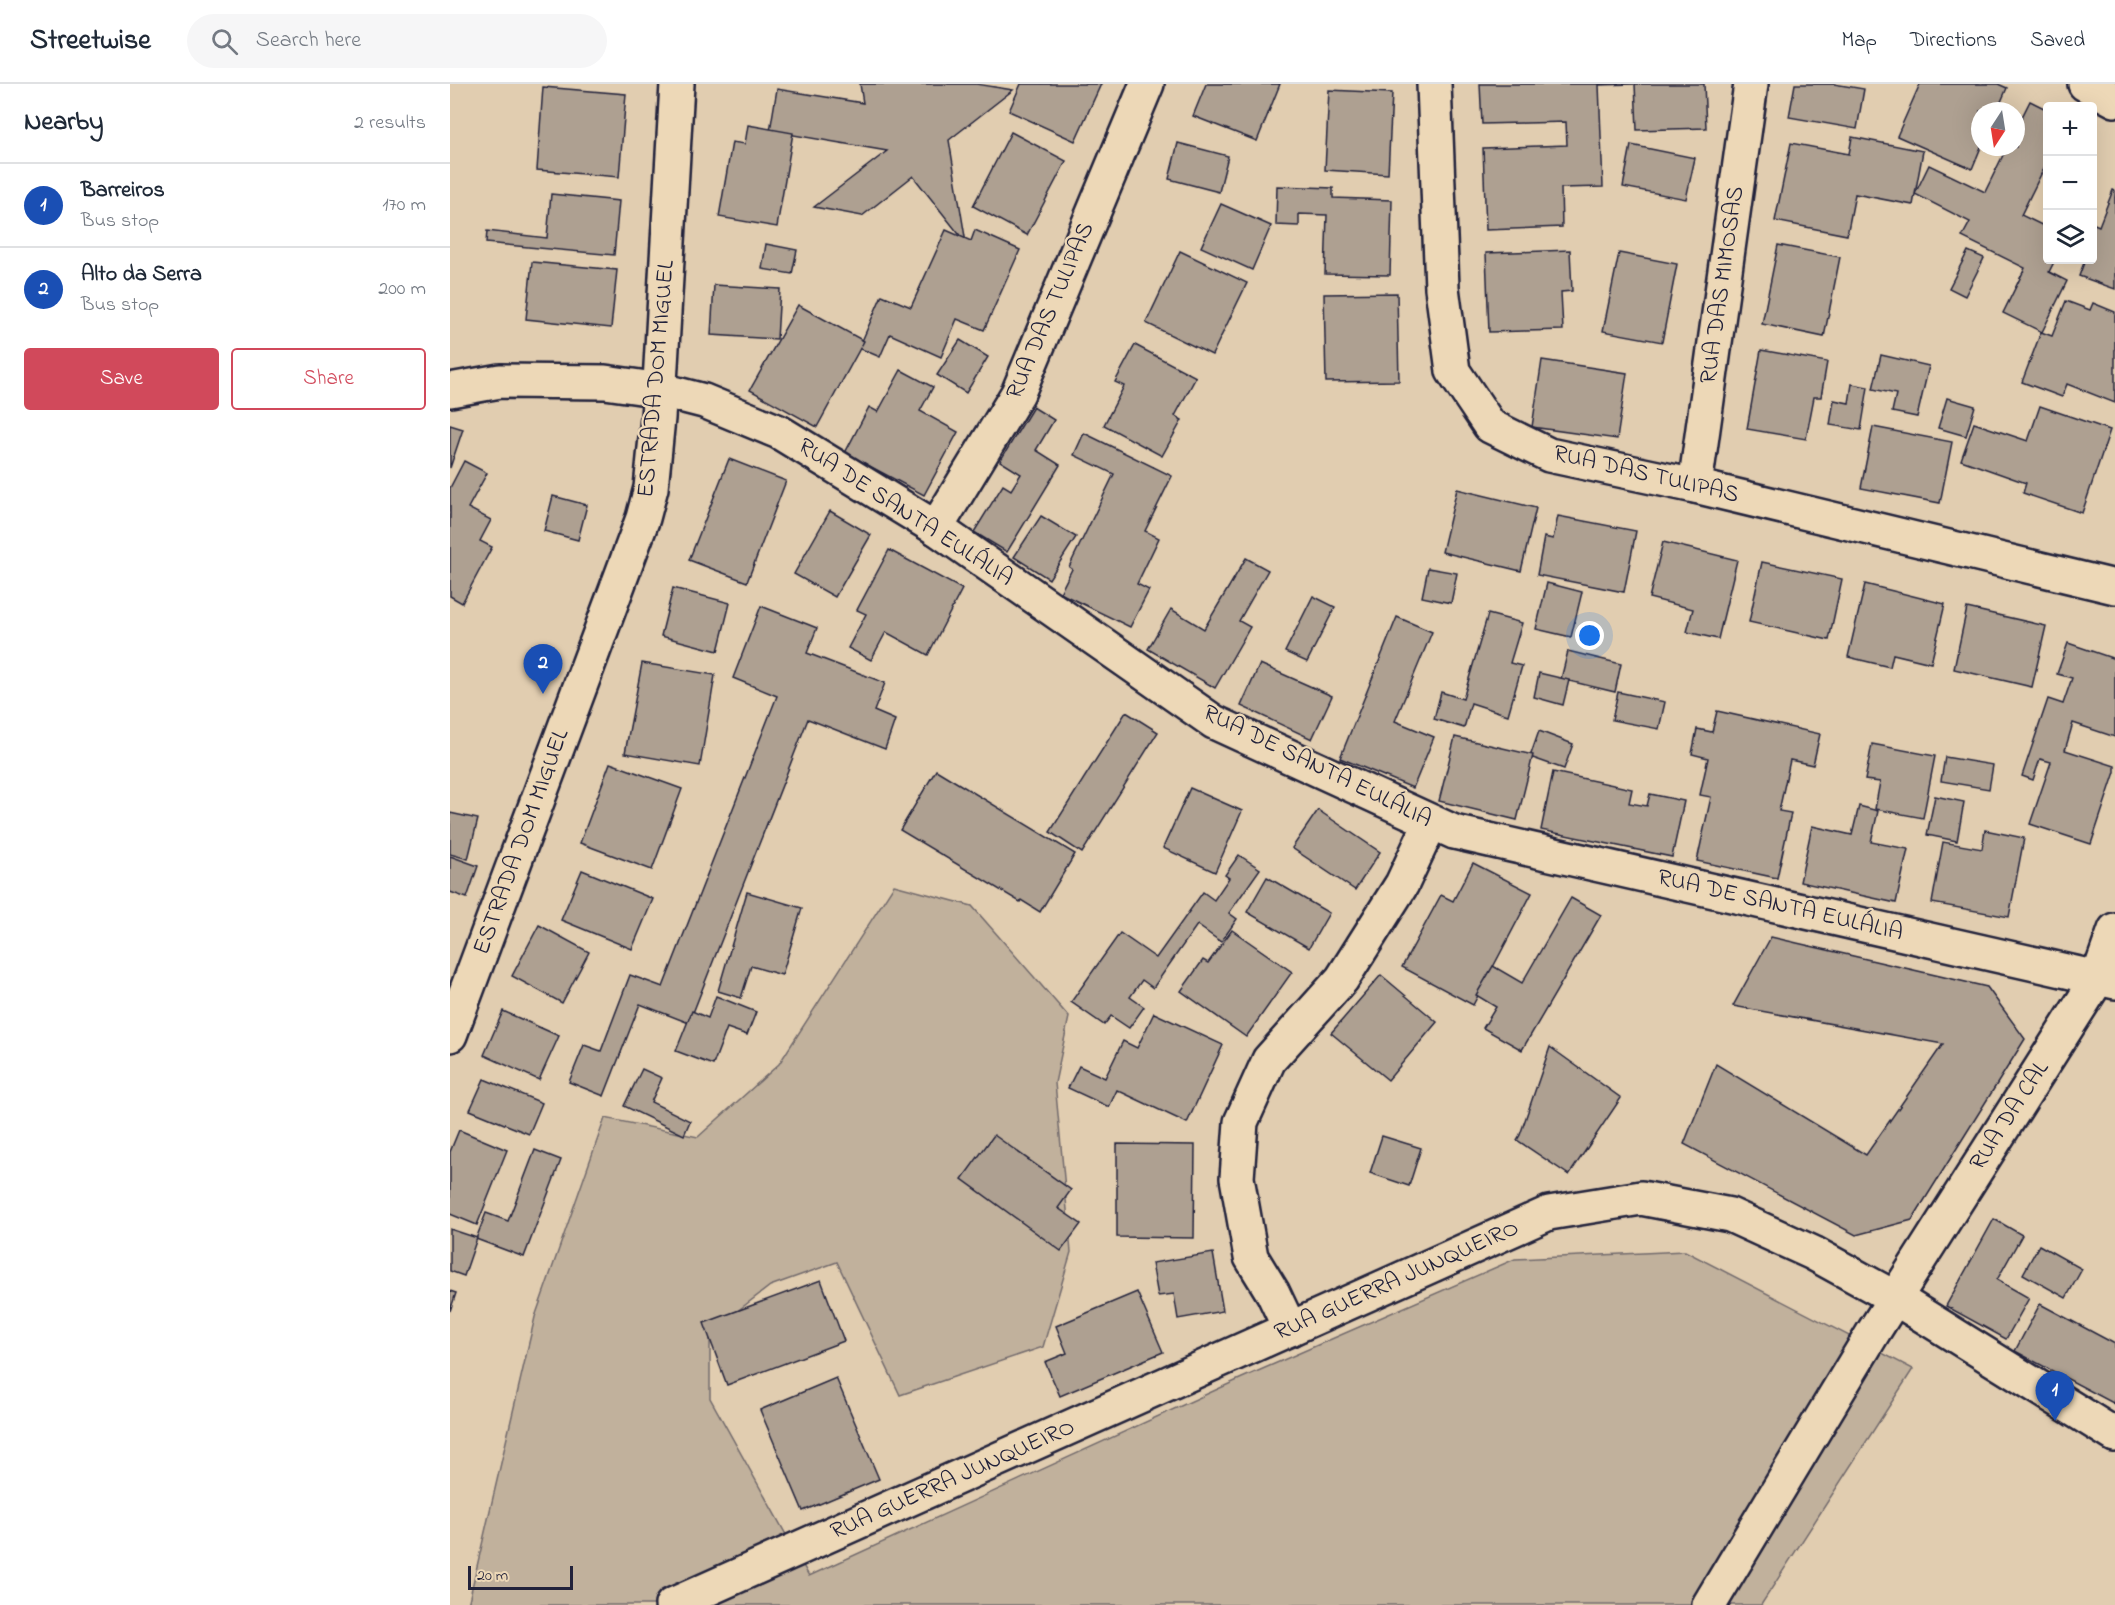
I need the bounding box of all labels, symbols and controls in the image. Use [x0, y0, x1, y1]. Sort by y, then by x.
search box [187, 14, 607, 68]
text: Streetwise [30, 21, 151, 62]
icon: search [208, 25, 241, 58]
text: Search here [256, 25, 361, 57]
text: Map [1841, 26, 1877, 56]
text: Directions [1910, 26, 1997, 56]
text: Saved [2030, 26, 2085, 56]
north arrow [1971, 102, 2025, 156]
map controls [2043, 102, 2097, 264]
button: + [2043, 102, 2097, 156]
text: Nearby [24, 104, 103, 142]
text: 2 results [354, 109, 426, 138]
button: − [2043, 156, 2097, 210]
text: Barreiros [81, 175, 165, 207]
street label: RUA DAS MIMOSAS [1692, 184, 1754, 386]
text: 1 [40, 191, 47, 220]
text: 170 m [382, 191, 426, 220]
text: Bus stop [81, 207, 159, 236]
button: layers [2043, 210, 2097, 264]
street label: RUA DAS TULIPAS [998, 217, 1104, 405]
text: Alto da Serra [81, 259, 202, 291]
street label: ESTRADA DOM MIGUEL [629, 259, 685, 499]
text: 2 [39, 275, 48, 304]
text: 200 m [378, 275, 426, 304]
text: Bus stop [81, 291, 159, 320]
button: Save [24, 348, 219, 410]
button: Share [231, 348, 426, 410]
street label: RUA DE SANTA EULÁLIA [790, 430, 1020, 596]
street label: RUA DAS TULIPAS [1550, 437, 1742, 513]
your location [1575, 621, 1604, 650]
pin: 2 [524, 644, 562, 694]
street label: RUA DE SANTA EULÁLIA [1197, 696, 1437, 838]
street label: ESTRADA DOM MIGUEL [465, 724, 579, 960]
street label: RUA DE SANTA EULÁLIA [1654, 861, 1906, 951]
street label: RUA DA CAL [1961, 1054, 2059, 1178]
street label: RUA GUERRA JUNQUEIRO [1269, 1211, 1525, 1351]
pin: 1 [2036, 1372, 2074, 1421]
street label: RUA GUERRA JUNQUEIRO [825, 1410, 1081, 1550]
scale bar [468, 1563, 573, 1590]
text: 20 m [477, 1564, 508, 1588]

